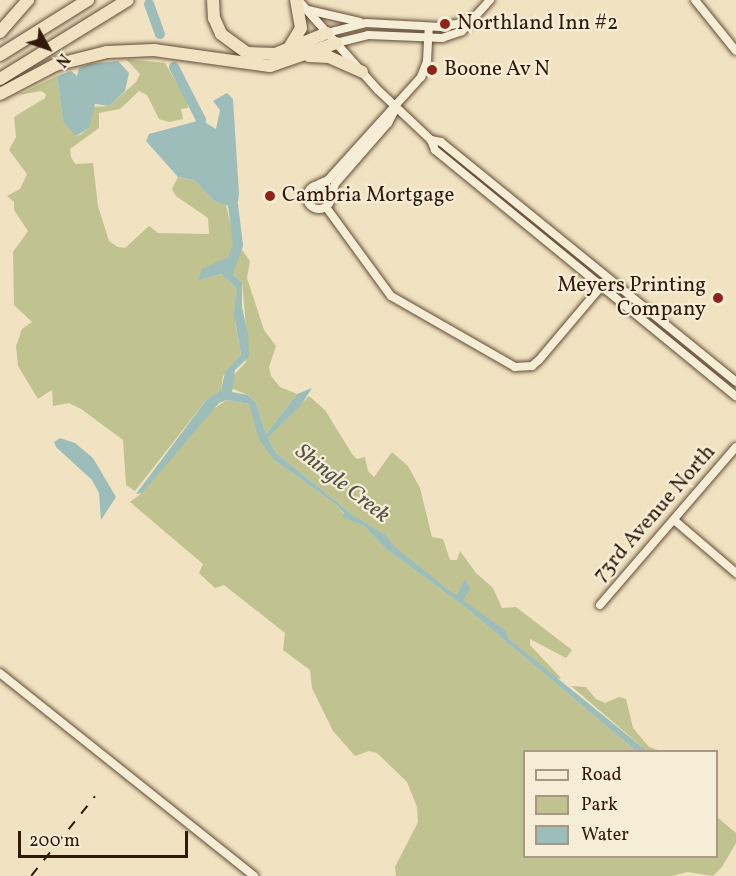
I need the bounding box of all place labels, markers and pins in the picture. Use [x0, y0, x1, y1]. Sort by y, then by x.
place label: Northland Inn #2 [457, 11, 618, 37]
marker: Northland Inn #2 [438, 17, 452, 31]
place label: Boone Av N [444, 57, 551, 83]
marker: Boone Av N [425, 63, 439, 77]
place label: Cambria Mortgage [282, 183, 454, 209]
marker: Cambria Mortgage [263, 189, 277, 203]
place label: Meyers Printing Company [557, 273, 706, 323]
marker: Meyers Printing Company [711, 291, 725, 305]

